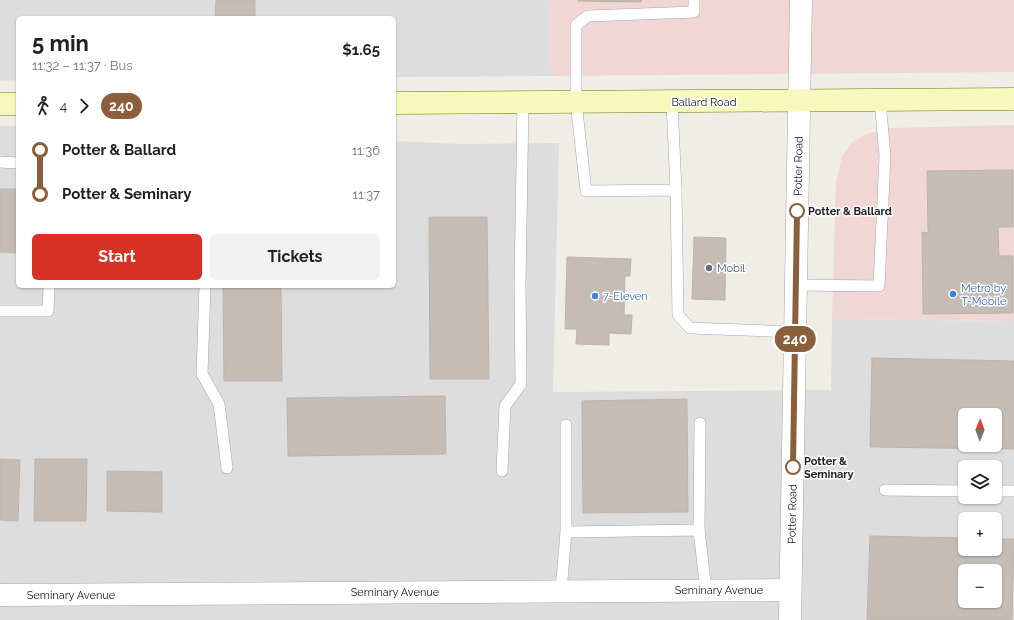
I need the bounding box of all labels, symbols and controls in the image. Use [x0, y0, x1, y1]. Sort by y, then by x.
text: 5 min [32, 30, 89, 56]
text: $1.65 [342, 41, 380, 59]
text: 11:32 – 11:37 · Bus [32, 58, 132, 73]
icon: walk [32, 95, 54, 117]
icon: forward [73, 95, 95, 117]
street label: Ballard Road [671, 96, 737, 109]
text: 240 [109, 98, 134, 114]
text: 4 [60, 99, 67, 114]
street label: Potter Road [791, 136, 806, 196]
text: Potter & Ballard [62, 141, 176, 159]
text: 11:36 [352, 143, 380, 158]
text: Potter & Seminary [62, 185, 192, 203]
text: 11:37 [353, 187, 380, 202]
marker: Potter & Ballard [789, 203, 805, 219]
place label: Potter & Ballard [808, 205, 892, 218]
button: Start [32, 234, 202, 280]
button: Tickets [210, 234, 380, 280]
place label: Mobil [717, 262, 745, 275]
marker: Mobil [704, 263, 714, 273]
place label: Metro by T-Mobile [961, 282, 1007, 308]
marker: Metro by T-Mobile [948, 289, 958, 299]
place label: 7-Eleven [603, 290, 648, 303]
marker: 7-Eleven [590, 291, 600, 301]
line badge: 240 [772, 326, 818, 352]
text: 240 [783, 331, 807, 347]
north arrow [958, 408, 1002, 452]
map controls [958, 408, 1002, 608]
place label: Potter & Seminary [804, 455, 854, 481]
marker: Potter & Seminary [785, 459, 801, 475]
button: layers [958, 460, 1002, 504]
street label: Potter Road [785, 484, 800, 544]
button: + [958, 512, 1002, 556]
button: − [958, 564, 1002, 608]
street label: Seminary Avenue [675, 584, 764, 597]
street label: Seminary Avenue [351, 586, 440, 599]
street label: Seminary Avenue [27, 589, 116, 602]

